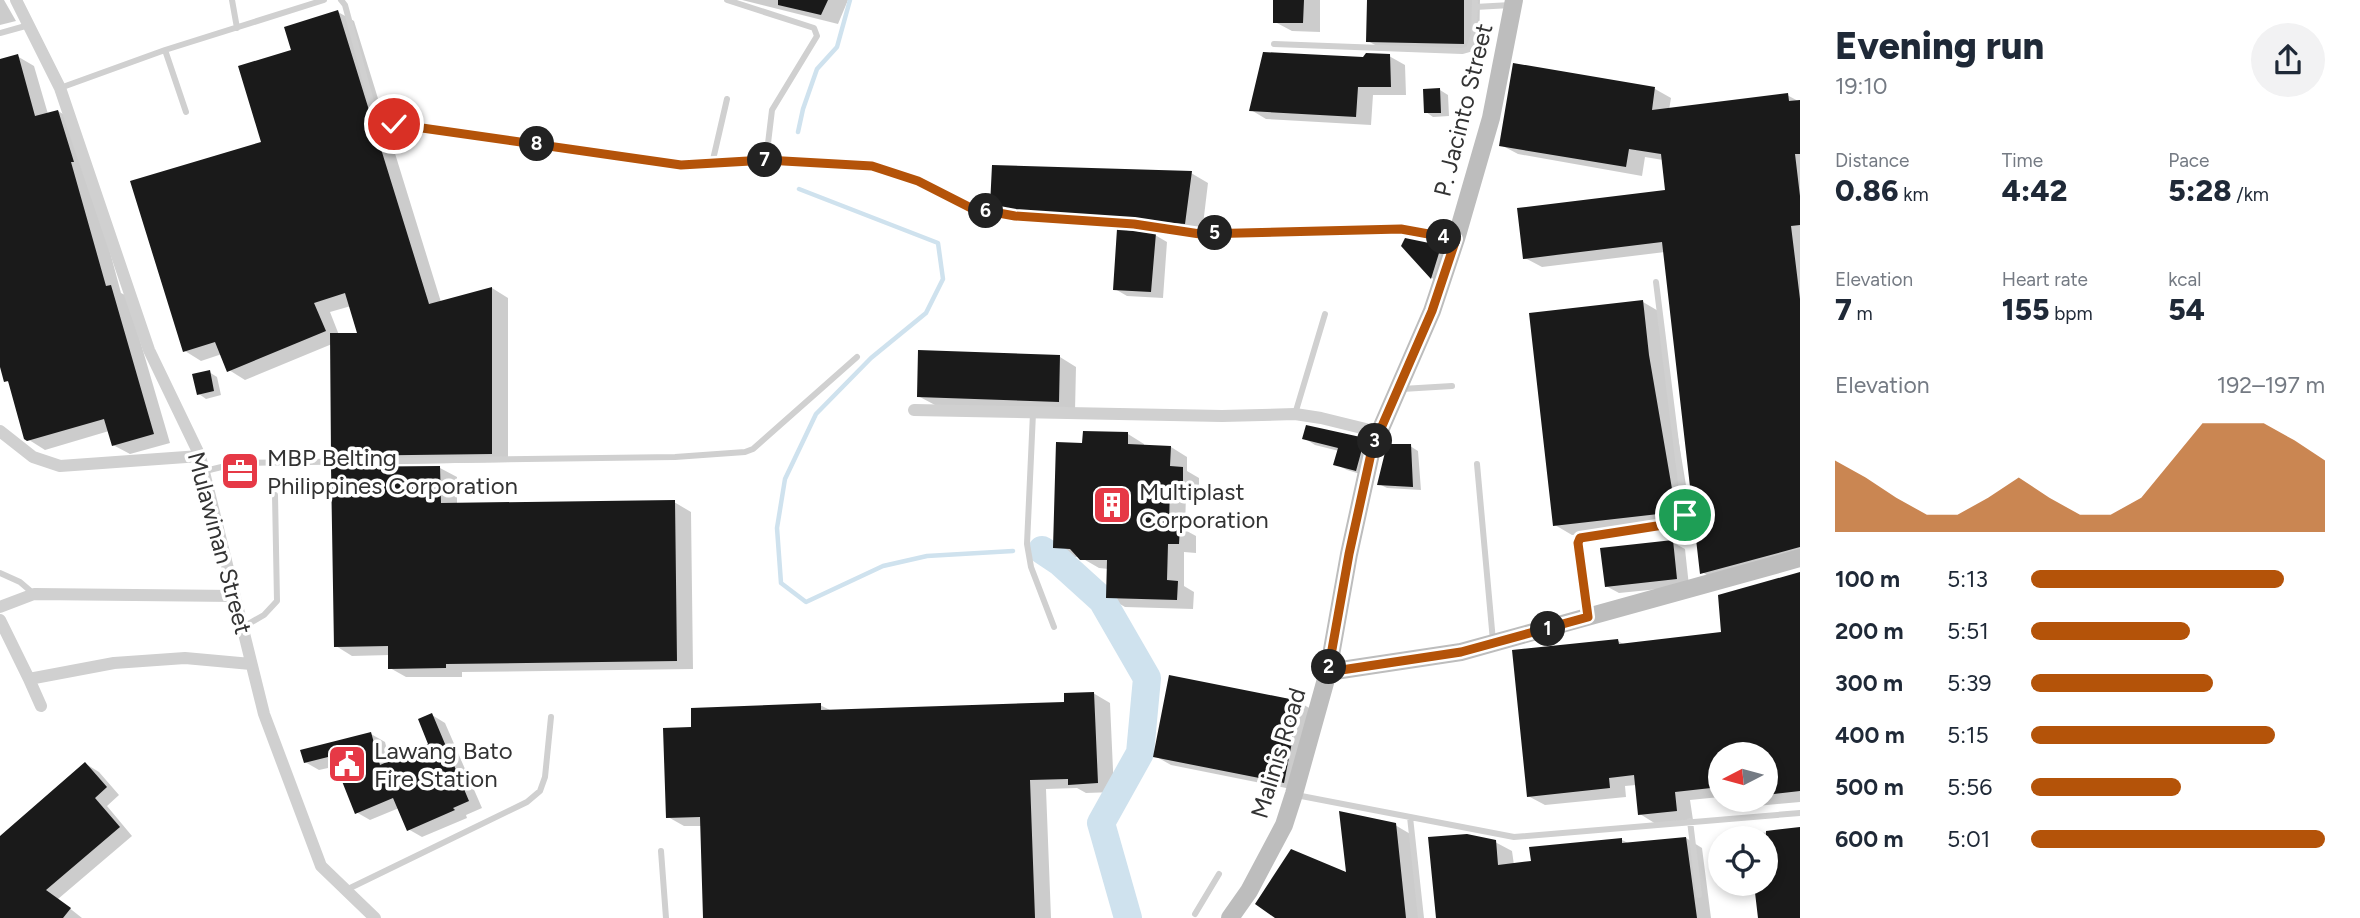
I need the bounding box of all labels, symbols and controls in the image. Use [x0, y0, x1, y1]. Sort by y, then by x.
street label: P. Jacinto Street [1427, 20, 1499, 200]
text: Evening run [1835, 23, 2044, 69]
button: share [2251, 23, 2325, 97]
text: 19:10 [1835, 72, 1888, 100]
pin [364, 94, 424, 154]
icon: check [375, 105, 413, 143]
pin: 8 [520, 127, 554, 162]
text: 8 [531, 132, 542, 155]
pin: 7 [748, 142, 782, 178]
text: 7 [759, 148, 770, 171]
text: Distance [1835, 149, 1909, 172]
text: Time [2002, 149, 2043, 172]
text: Pace [2168, 149, 2209, 172]
text: 0.86 [1835, 172, 1898, 209]
text: 4:42 [2002, 172, 2067, 209]
text: 5:28 [2168, 172, 2232, 209]
text: km [1898, 183, 1929, 206]
text: /km [2232, 183, 2269, 206]
pin: 6 [968, 194, 1004, 228]
text: 6 [980, 199, 991, 222]
pin: 5 [1198, 216, 1232, 250]
pin: 4 [1426, 219, 1462, 254]
text: 5 [1209, 221, 1220, 244]
text: 4 [1437, 225, 1450, 248]
text: Elevation [1835, 268, 1913, 291]
text: Heart rate [2002, 268, 2088, 291]
text: kcal [2168, 268, 2202, 291]
text: 7 [1835, 291, 1852, 328]
text: 155 [2002, 291, 2049, 328]
text: 54 [2168, 291, 2205, 328]
text: m [1852, 302, 1873, 325]
text: bpm [2049, 302, 2093, 325]
text: Elevation [1835, 371, 1930, 399]
text: 192–197 m [2217, 371, 2325, 399]
pin: 3 [1358, 424, 1392, 458]
text: 3 [1369, 429, 1380, 452]
place label: MBP Belting Philippines Corporation [267, 443, 518, 500]
street label: Mulawinan Street [182, 449, 258, 637]
office icon: MBP Belting Philippines Corporation [219, 450, 261, 492]
place label: Multiplast Corporation [1139, 477, 1269, 534]
building icon: Multiplast Corporation [1091, 484, 1133, 526]
pin [1655, 485, 1715, 545]
icon: arrive [1666, 496, 1704, 534]
text: 100 m [1835, 565, 1900, 593]
text: 5:13 [1947, 565, 1988, 593]
pin: 1 [1530, 612, 1566, 646]
text: 1 [1543, 617, 1552, 640]
text: 200 m [1835, 617, 1904, 645]
text: 5:51 [1947, 617, 1989, 645]
pin: 2 [1312, 650, 1346, 684]
text: 2 [1323, 655, 1334, 678]
text: 300 m [1835, 669, 1903, 697]
text: 5:39 [1947, 669, 1992, 697]
street label: Malinis Road [1244, 684, 1312, 822]
text: 400 m [1835, 721, 1905, 749]
text: 5:15 [1947, 721, 1989, 749]
place label: Lawang Bato Fire Station [374, 736, 513, 793]
north arrow [1708, 742, 1778, 812]
map controls [1708, 742, 1778, 896]
public building icon: Lawang Bato Fire Station [326, 743, 368, 785]
text: 500 m [1835, 773, 1904, 801]
text: 5:56 [1947, 773, 1992, 801]
text: 600 m [1835, 825, 1904, 853]
text: 5:01 [1947, 825, 1990, 853]
button: locate [1708, 826, 1778, 896]

